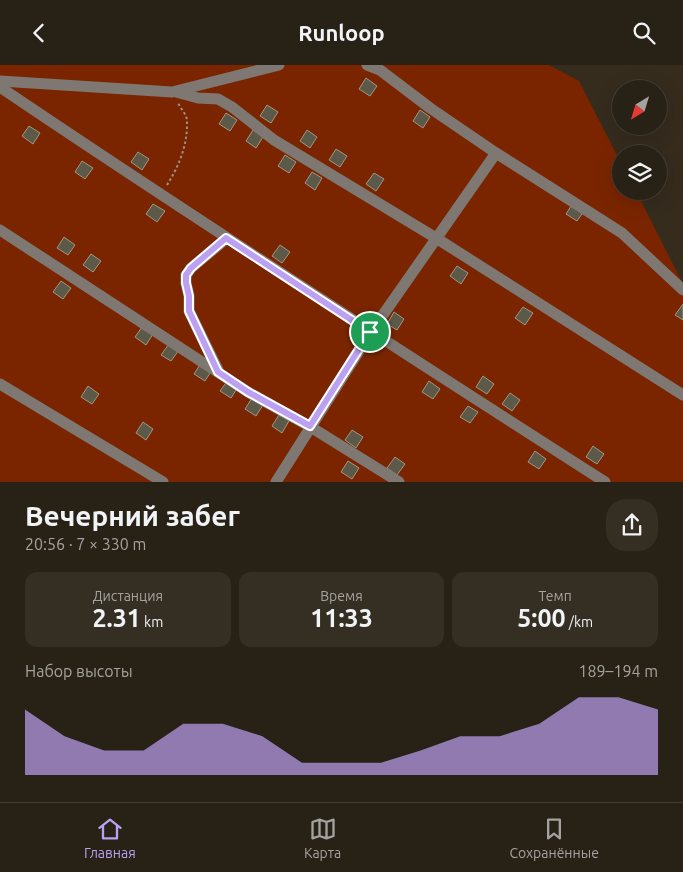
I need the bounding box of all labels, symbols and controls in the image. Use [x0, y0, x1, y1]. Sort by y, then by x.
icon: back [25, 19, 53, 47]
icon: search [630, 19, 658, 47]
text: Runloop [298, 20, 385, 45]
north arrow [612, 80, 668, 135]
map controls [612, 80, 667, 200]
button: layers [612, 145, 667, 200]
pin [349, 311, 391, 353]
icon: arrive [356, 318, 384, 346]
button: share [606, 499, 658, 551]
text: Вечерний забег [25, 500, 240, 531]
text: 20:56 · 7 × 330 m [25, 535, 146, 553]
text: Дистанция [93, 588, 163, 604]
text: Время [320, 588, 363, 604]
text: Темп [539, 588, 572, 604]
text: 2.31 [92, 604, 141, 632]
text: 11:33 [310, 604, 373, 632]
text: 5:00 [517, 604, 566, 632]
text: km [141, 614, 163, 630]
text: /km [566, 614, 593, 630]
text: Набор высоты [25, 662, 133, 680]
text: 189–194 m [578, 662, 658, 680]
tab: Главная [84, 815, 136, 861]
tab: Карта [304, 815, 341, 861]
tab: Сохранённые [509, 815, 599, 861]

